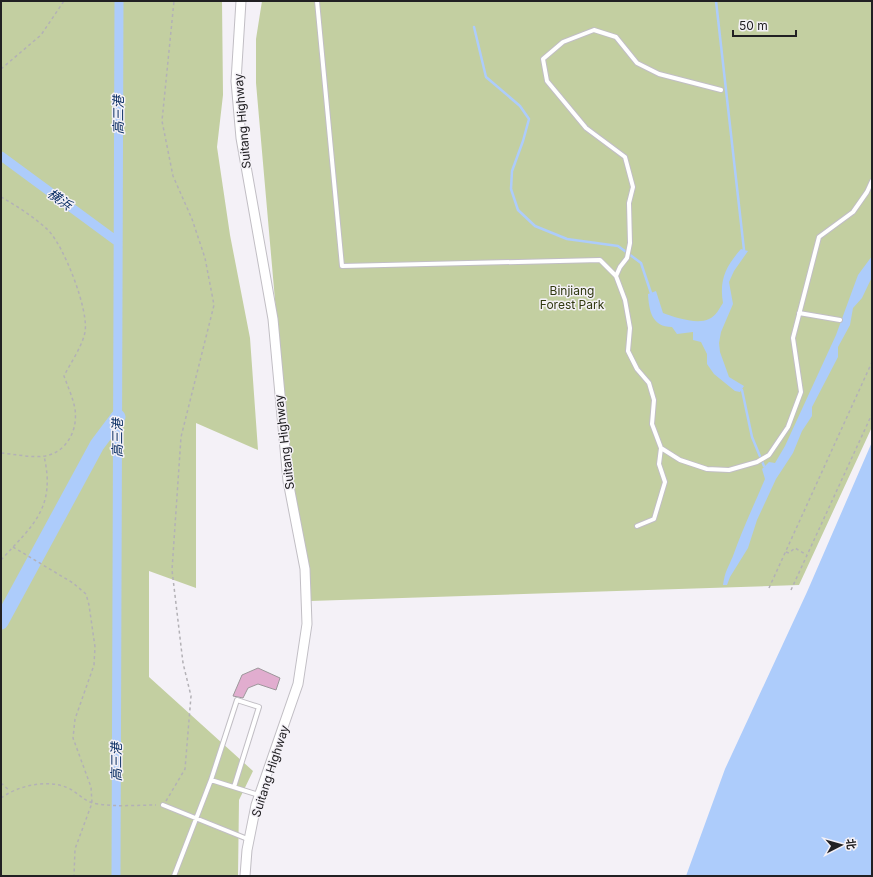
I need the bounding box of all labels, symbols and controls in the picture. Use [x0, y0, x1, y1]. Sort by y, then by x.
scale bar [733, 12, 796, 38]
text: 50 m [739, 18, 768, 33]
street label: Suitang Highway [230, 72, 254, 169]
water label: 高三港 [110, 94, 126, 135]
water label: 横浜 [45, 185, 76, 214]
park label: Binjiang Forest Park [540, 283, 605, 312]
street label: Suitang Highway [271, 393, 297, 490]
water label: 高三港 [109, 417, 125, 458]
street label: Suitang Highway [248, 723, 292, 819]
water label: 高三港 [108, 741, 124, 782]
north arrow [821, 825, 861, 865]
text: 北 [843, 838, 858, 850]

